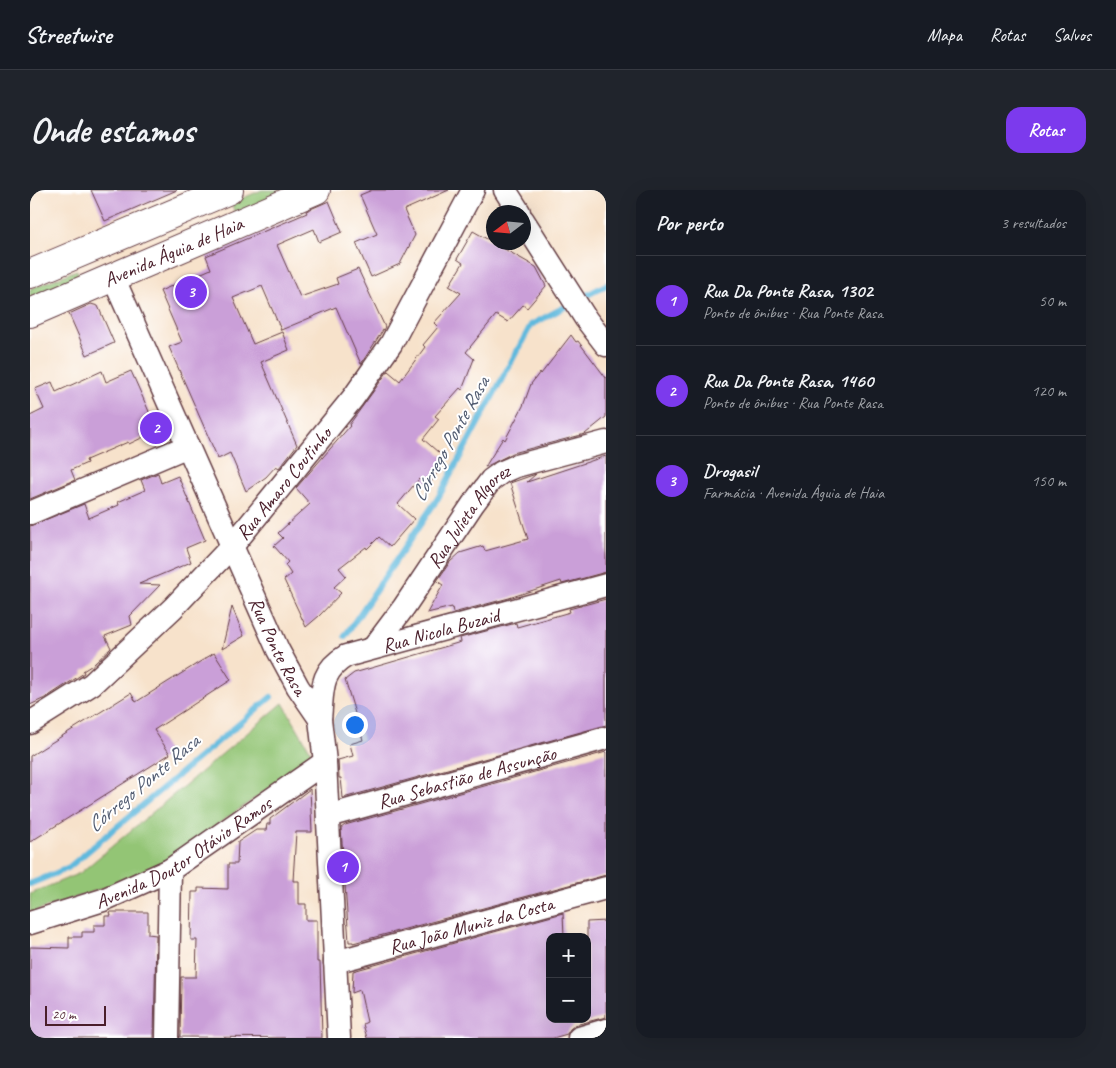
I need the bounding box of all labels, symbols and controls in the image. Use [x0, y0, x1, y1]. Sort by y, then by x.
text: Streetwise [25, 20, 111, 50]
text: Mapa [927, 24, 962, 46]
text: Rotas [990, 24, 1025, 46]
text: Salvos [1053, 24, 1091, 46]
button: Rotas [1006, 107, 1086, 153]
text: Onde estamos [30, 108, 195, 153]
north arrow [486, 205, 531, 250]
street label: Avenida Águia de Haia [100, 210, 248, 293]
text: Por perto [656, 210, 723, 236]
text: 3 resultados [1001, 213, 1066, 233]
pin: 3 [175, 273, 207, 311]
text: Rua Da Ponte Rasa, 1302 [703, 279, 873, 303]
text: 1 [668, 291, 676, 311]
text: 50 m [1039, 291, 1066, 311]
text: Ponto de ônibus · Rua Ponte Rasa [703, 303, 883, 323]
text: Rua Da Ponte Rasa, 1460 [703, 369, 873, 393]
water label: Córrego Ponte Rasa [405, 370, 496, 506]
text: 2 [668, 381, 676, 401]
text: 120 m [1032, 381, 1066, 401]
text: Ponto de ônibus · Rua Ponte Rasa [703, 393, 883, 413]
pin: 2 [140, 409, 172, 447]
street label: Rua Amaro Coutinho [230, 421, 338, 545]
street label: Rua Julieta Algorez [422, 458, 515, 573]
text: Drogasil [703, 459, 757, 483]
text: 3 [668, 471, 676, 491]
text: 150 m [1032, 471, 1066, 491]
text: Farmácia · Avenida Águia de Haia [703, 483, 884, 503]
street label: Rua Ponte Rasa [243, 593, 313, 702]
street label: Rua Nicola Buzaid [379, 602, 505, 659]
your location [342, 712, 368, 738]
water label: Córrego Ponte Rasa [82, 727, 206, 838]
street label: Rua Sebastião de Assunção [375, 740, 560, 814]
street label: Avenida Doutor Otávio Ramos [92, 790, 278, 915]
pin: 1 [327, 848, 359, 886]
street label: Rua João Muniz da Costa [386, 890, 558, 960]
map controls [546, 933, 591, 1023]
button: + [546, 933, 591, 978]
button: − [546, 978, 591, 1023]
scale bar [45, 1003, 106, 1026]
text: 20 m [52, 1006, 76, 1023]

